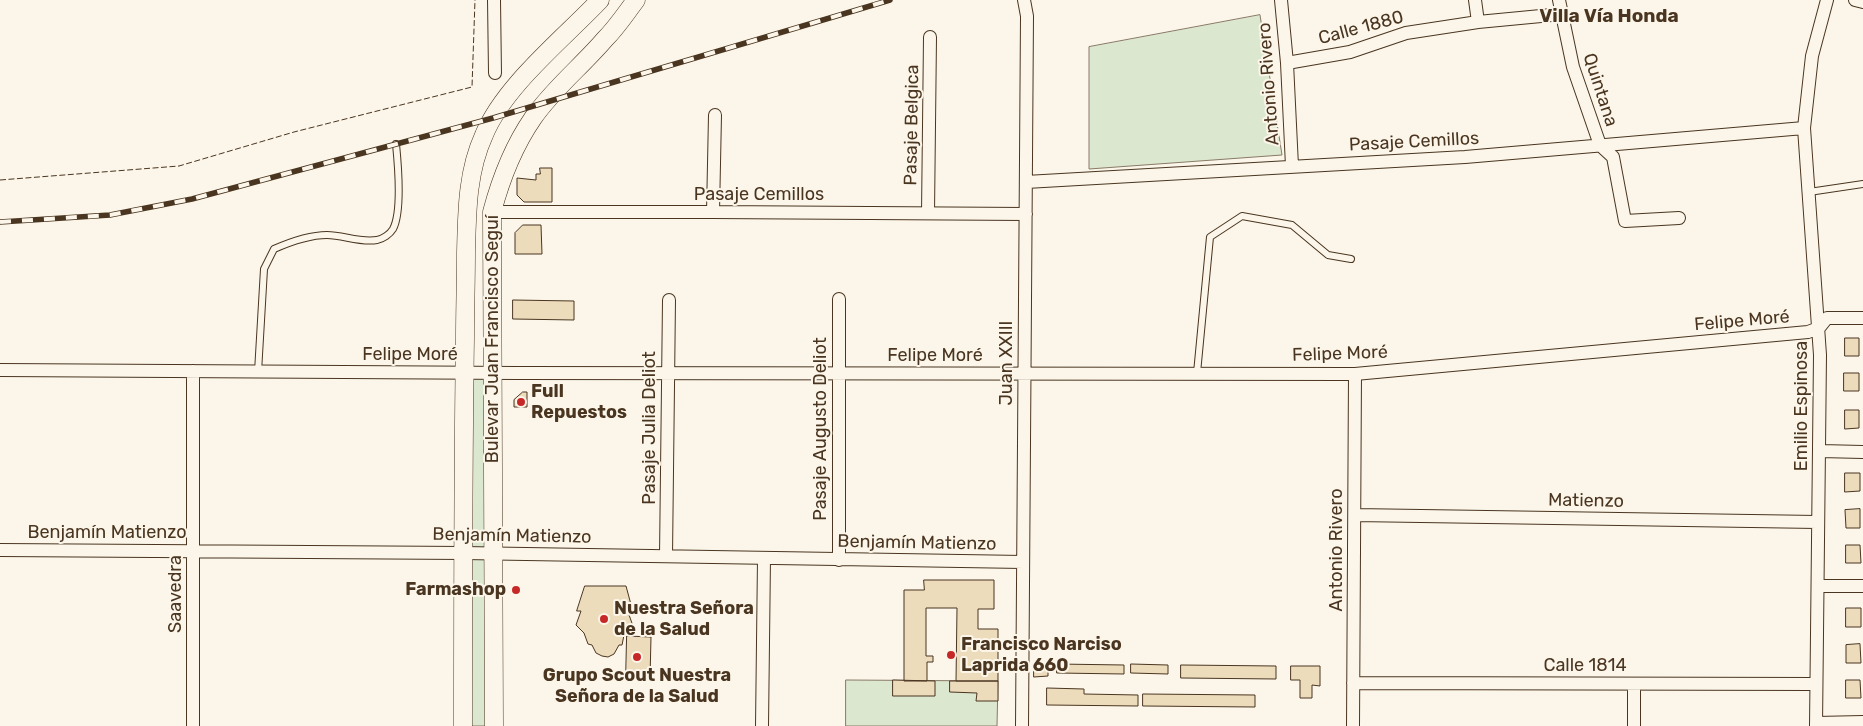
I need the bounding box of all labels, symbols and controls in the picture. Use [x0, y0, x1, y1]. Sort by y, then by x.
street label: Calle 1880 [1316, 6, 1406, 50]
district label: Villa Vía Honda [1539, 6, 1679, 28]
street label: Antonio Rivero [1254, 22, 1284, 146]
street label: Quintana [1578, 51, 1622, 129]
street label: Pasaje Belgica [900, 64, 924, 186]
street label: Pasaje Cemillos [1348, 128, 1480, 156]
street label: Pasaje Cemillos [694, 184, 824, 206]
street label: Bulevar Juan Francisco Seguí [482, 215, 504, 463]
street label: Felipe Moré [1693, 306, 1791, 336]
street label: Juan XXIII [996, 321, 1018, 405]
street label: Pasaje Augusto Deliot [810, 337, 832, 521]
street label: Emilio Espinosa [1791, 341, 1813, 471]
street label: Felipe Moré [1292, 342, 1388, 366]
street label: Felipe Moré [362, 344, 458, 366]
street label: Felipe Moré [887, 345, 983, 367]
street label: Pasaje Julia Deliot [639, 351, 661, 505]
place label: Full Repuestos [531, 381, 627, 424]
marker: Full Repuestos [515, 396, 527, 408]
street label: Antonio Rivero [1326, 488, 1348, 612]
street label: Matienzo [1548, 490, 1624, 512]
street label: Benjamín Matienzo [27, 522, 187, 544]
street label: Benjamín Matienzo [432, 524, 592, 548]
street label: Benjamín Matienzo [837, 531, 997, 555]
street label: Saavedra [165, 555, 187, 633]
place label: Farmashop [405, 579, 506, 601]
marker: Farmashop [510, 584, 522, 596]
place label: Nuestra Señora de la Salud [614, 598, 754, 640]
marker: Nuestra Señora de la Salud [598, 613, 610, 625]
place label: Francisco Narciso Laprida 660 [961, 634, 1122, 676]
marker: Francisco Narciso Laprida 660 [945, 649, 957, 661]
marker: Grupo Scout Nuestra Señora de la Salud [631, 651, 643, 663]
street label: Calle 1814 [1543, 655, 1627, 677]
place label: Grupo Scout Nuestra Señora de la Salud [543, 665, 731, 708]

